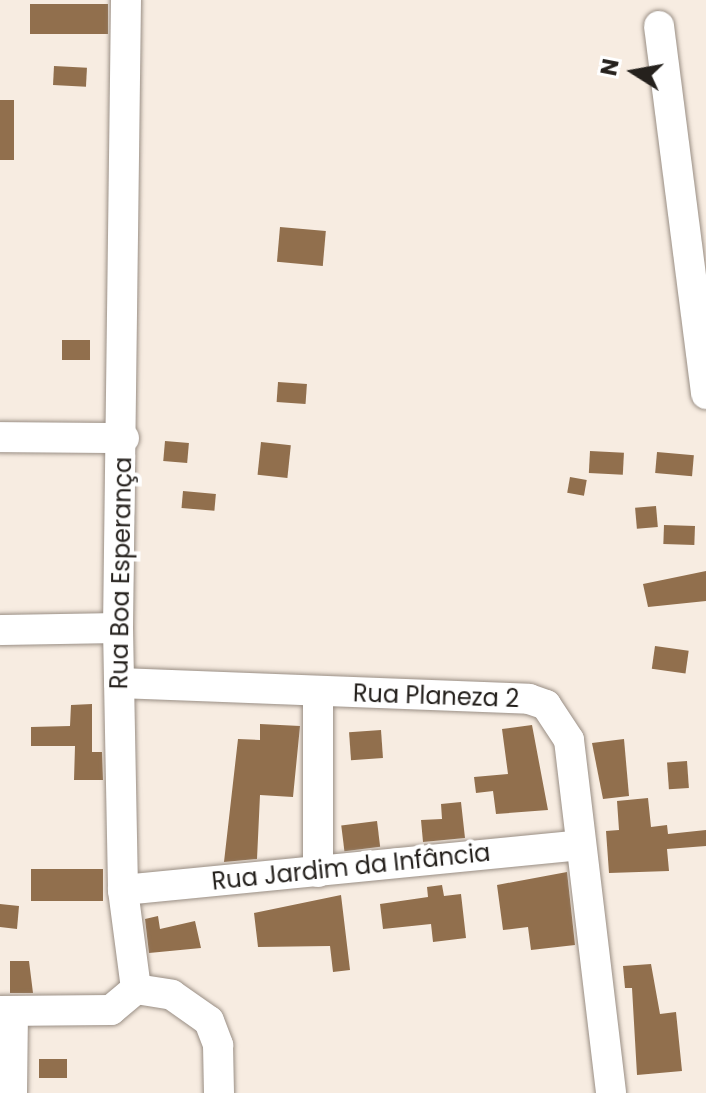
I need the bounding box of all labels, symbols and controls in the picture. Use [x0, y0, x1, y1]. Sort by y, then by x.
north arrow [594, 32, 674, 112]
text: N [593, 56, 627, 78]
street label: Rua Boa Esperança [105, 456, 137, 690]
street label: Rua Planeza 2 [352, 679, 520, 713]
street label: Rua Jardim da Infância [210, 838, 492, 896]

